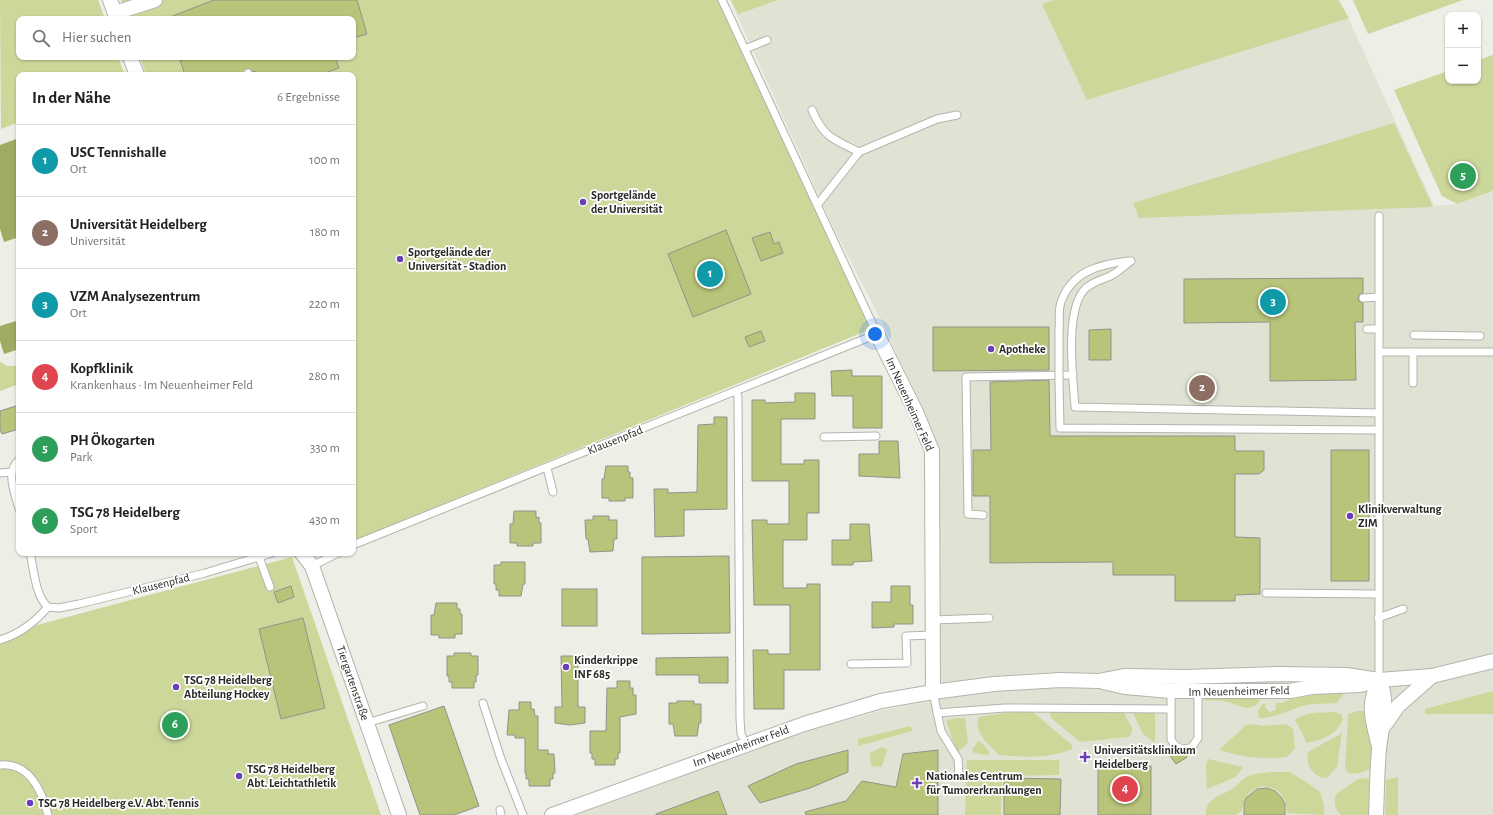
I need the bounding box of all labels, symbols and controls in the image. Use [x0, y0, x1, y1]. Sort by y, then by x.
map controls [1445, 12, 1481, 84]
button: + [1445, 12, 1481, 48]
search box [16, 16, 356, 60]
icon: search [30, 27, 52, 49]
text: Hier suchen [62, 30, 132, 45]
button: − [1445, 48, 1481, 84]
text: In der Nähe [32, 89, 111, 106]
text: 6 Ergebnisse [277, 91, 340, 104]
text: USC Tennishalle [70, 145, 166, 160]
text: 1 [43, 154, 47, 167]
text: 100 m [309, 154, 340, 167]
pin: 5 [1450, 161, 1476, 191]
text: Ort [70, 163, 87, 176]
place label: Sportgelände der Universität [591, 189, 663, 215]
marker: Sportgelände der Universität [578, 197, 588, 207]
text: Universität Heidelberg [70, 217, 207, 232]
text: 2 [42, 226, 48, 239]
text: 180 m [310, 226, 340, 239]
text: Universität [70, 235, 125, 248]
place label: Sportgelände der Universität - Stadion [408, 246, 506, 272]
marker: Sportgelände der Universität - Stadion [395, 254, 405, 264]
pin: 1 [697, 259, 723, 289]
pin: 3 [1260, 287, 1286, 317]
text: VZM Analysezentrum [70, 289, 200, 304]
text: 3 [42, 298, 48, 311]
text: 220 m [309, 298, 340, 311]
text: Ort [70, 307, 87, 320]
your location [865, 324, 885, 344]
place label: Apotheke [999, 343, 1046, 355]
marker: Apotheke [986, 344, 996, 354]
street label: Im Neuenheimer Feld [884, 355, 936, 453]
text: Kopfklinik [70, 361, 133, 376]
text: 4 [42, 370, 48, 383]
text: 280 m [309, 370, 340, 383]
pin: 2 [1189, 373, 1215, 403]
text: Krankenhaus · Im Neuenheimer Feld [70, 379, 253, 392]
street label: Klausenpfad [586, 423, 644, 457]
text: PH Ökogarten [70, 433, 155, 448]
text: 5 [42, 442, 48, 455]
text: 330 m [310, 442, 340, 455]
text: Park [70, 451, 92, 464]
place label: Klinikverwaltung ZIM [1358, 503, 1443, 529]
text: TSG 78 Heidelberg [70, 505, 180, 520]
marker: Klinikverwaltung ZIM [1345, 511, 1355, 521]
text: 6 [42, 514, 48, 527]
text: 430 m [309, 514, 340, 527]
text: Sport [70, 523, 97, 536]
street label: Klausenpfad [131, 571, 191, 597]
street label: Tiergartenstraße [335, 644, 371, 722]
place label: Kinderkrippe INF 685 [574, 654, 638, 680]
marker: Kinderkrippe INF 685 [561, 662, 571, 672]
place label: TSG 78 Heidelberg Abteilung Hockey [184, 674, 273, 701]
marker: TSG 78 Heidelberg Abteilung Hockey [171, 682, 181, 692]
street label: Im Neuenheimer Feld [1188, 684, 1290, 698]
pin: 6 [162, 710, 188, 740]
street label: Im Neuenheimer Feld [691, 723, 791, 769]
place label: Universitätsklinikum Heidelberg [1094, 744, 1196, 770]
marker: Universitätsklinikum Heidelberg [1079, 751, 1091, 763]
place label: TSG 78 Heidelberg Abt. Leichtathletik [247, 763, 336, 789]
place label: Nationales Centrum für Tumorerkrankungen [926, 770, 1042, 796]
marker: TSG 78 Heidelberg Abt. Leichtathletik [234, 771, 244, 781]
pin: 4 [1112, 774, 1138, 804]
marker: Nationales Centrum für Tumorerkrankungen [911, 777, 923, 789]
place label: TSG 78 Heidelberg e.V. Abt. Tennis [38, 797, 199, 809]
marker: TSG 78 Heidelberg e.V. Abt. Tennis [25, 798, 35, 808]

